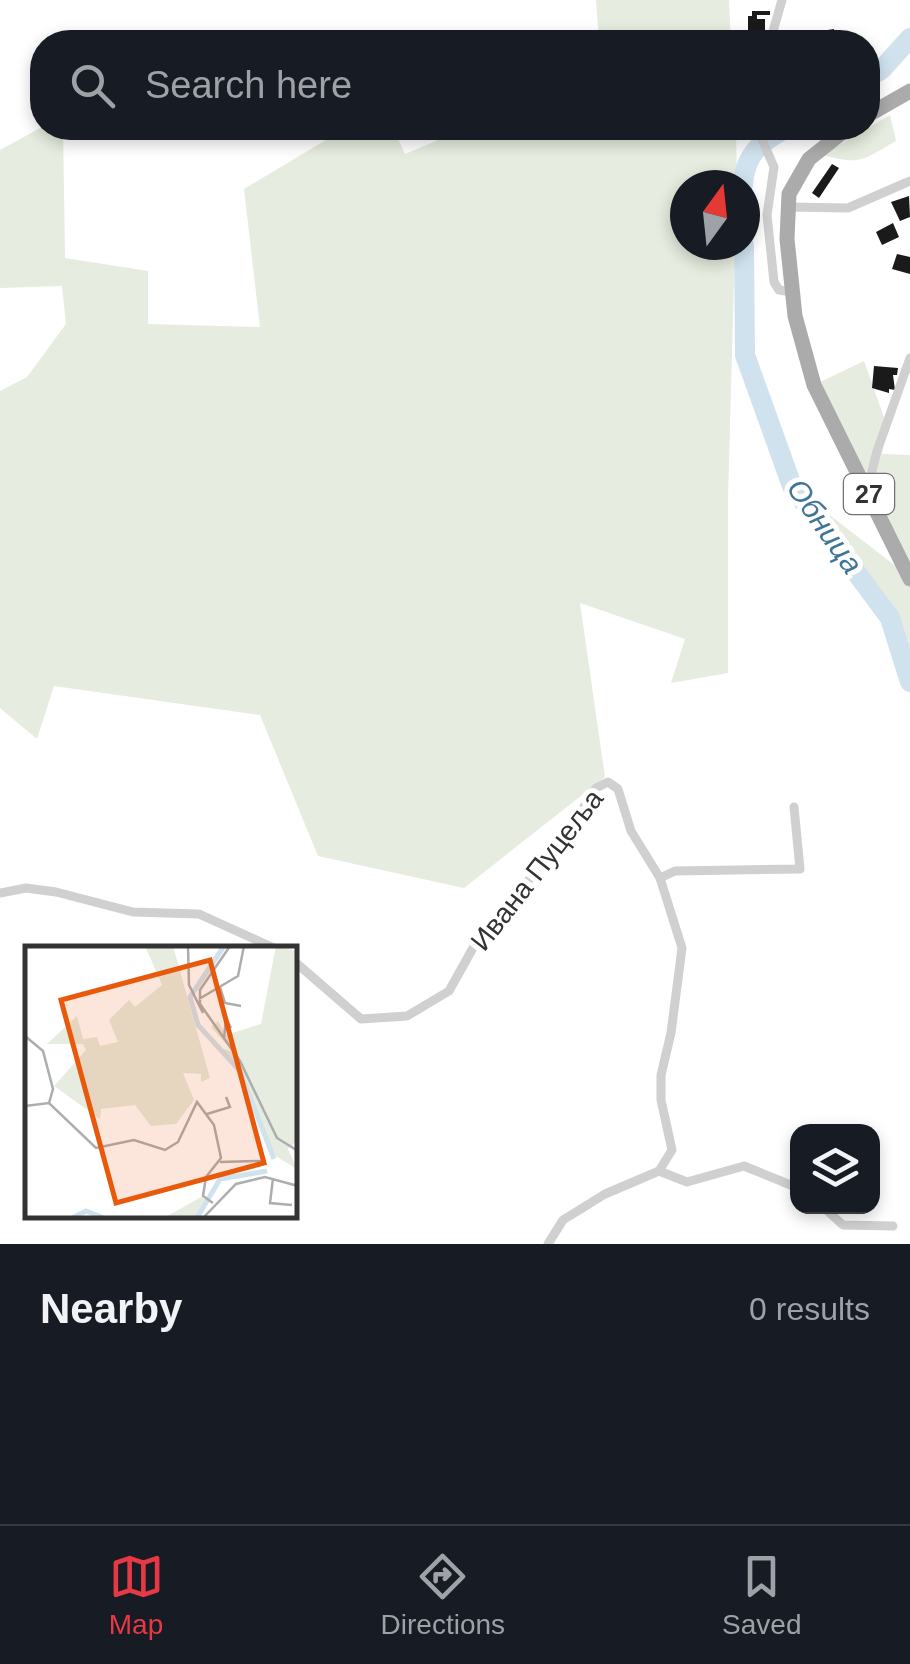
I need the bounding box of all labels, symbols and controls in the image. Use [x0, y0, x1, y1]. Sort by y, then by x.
search box [30, 30, 880, 140]
icon: search [65, 58, 120, 113]
text: Search here [145, 64, 352, 106]
north arrow [670, 170, 760, 260]
water label: Обница [781, 472, 869, 580]
road number: 27 [844, 474, 894, 514]
street label: Ивана Пуцеља [465, 783, 610, 957]
inset map [25, 946, 298, 1219]
map controls [790, 1124, 880, 1214]
button: layers [790, 1124, 880, 1214]
text: Nearby [40, 1285, 182, 1332]
text: 0 results [749, 1291, 870, 1327]
tab: Map [109, 1549, 164, 1641]
tab: Directions [381, 1549, 505, 1641]
tab: Saved [722, 1549, 801, 1641]

